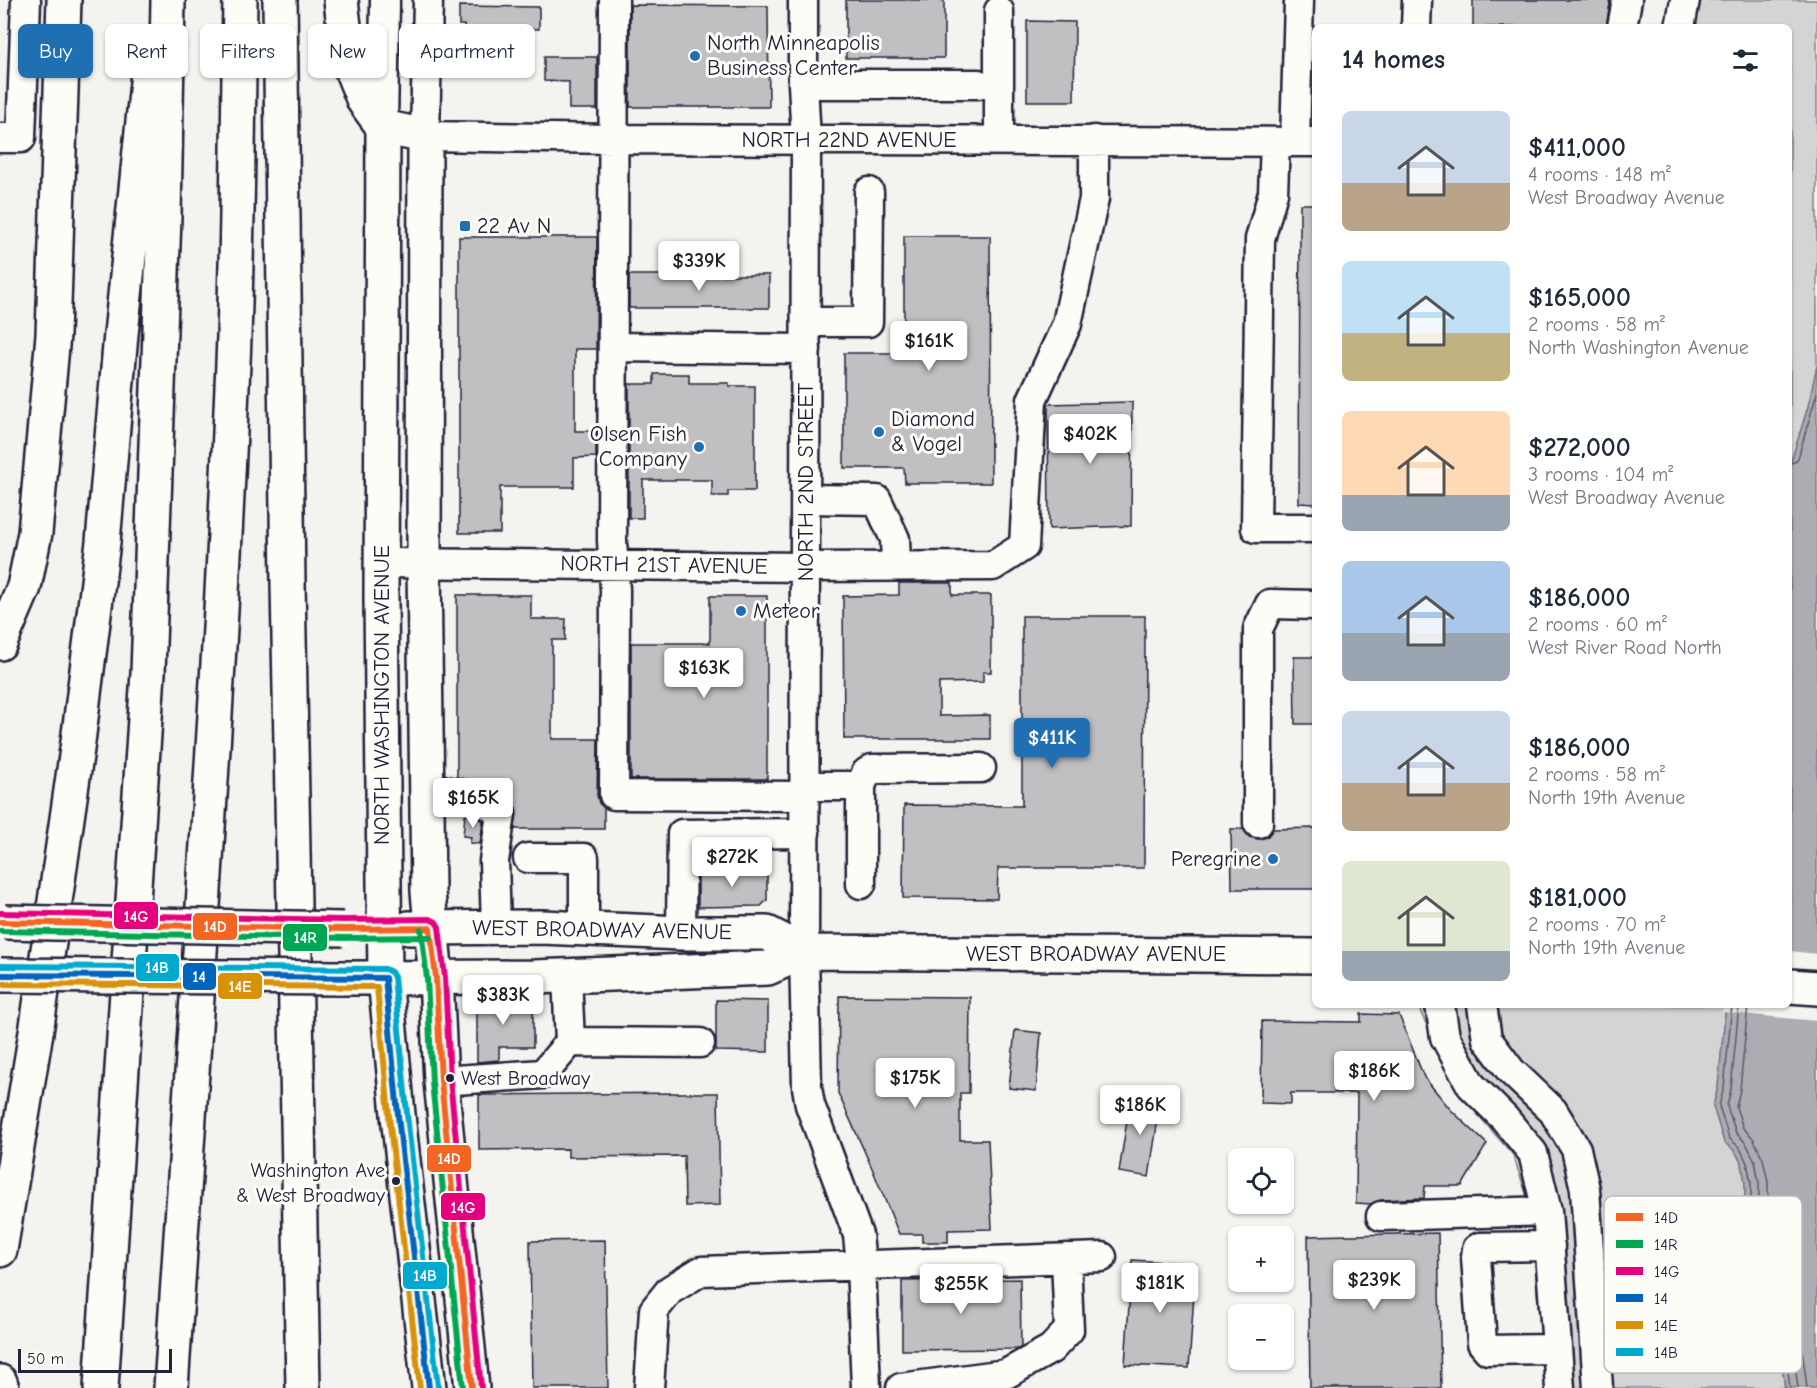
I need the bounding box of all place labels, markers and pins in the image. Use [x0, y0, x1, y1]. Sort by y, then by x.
place label: North Minneapolis Business Center [707, 30, 880, 81]
marker: North Minneapolis Business Center [688, 49, 702, 63]
place label: 22 Av N [477, 213, 551, 239]
marker: 22 Av N [458, 219, 472, 233]
pin: $339K [657, 241, 741, 292]
pin: $161K [887, 321, 971, 372]
place label: Diamond & Vogel [891, 406, 975, 457]
pin: $402K [1048, 414, 1132, 465]
place label: Olsen Fish Company [590, 421, 687, 472]
marker: Diamond & Vogel [872, 425, 886, 439]
marker: Olsen Fish Company [692, 440, 706, 454]
place label: Meteor [753, 598, 820, 624]
marker: Meteor [734, 604, 748, 618]
pin: $163K [662, 648, 746, 699]
pin: $411K [1010, 718, 1094, 769]
pin: $165K [431, 778, 515, 829]
pin: $272K [690, 837, 774, 888]
place label: Peregrine [1171, 846, 1261, 872]
marker: Peregrine [1266, 852, 1280, 866]
pin: $383K [461, 975, 545, 1026]
pin: $186K [1332, 1051, 1416, 1102]
pin: $175K [873, 1058, 957, 1109]
place label: West Broadway [461, 1067, 590, 1090]
marker: West Broadway [444, 1072, 456, 1084]
pin: $186K [1098, 1085, 1182, 1136]
place label: Washington Ave & West Broadway [236, 1159, 385, 1207]
marker: Washington Ave & West Broadway [390, 1175, 402, 1187]
pin: $239K [1332, 1260, 1416, 1311]
pin: $181K [1118, 1263, 1202, 1314]
pin: $255K [919, 1264, 1003, 1315]

